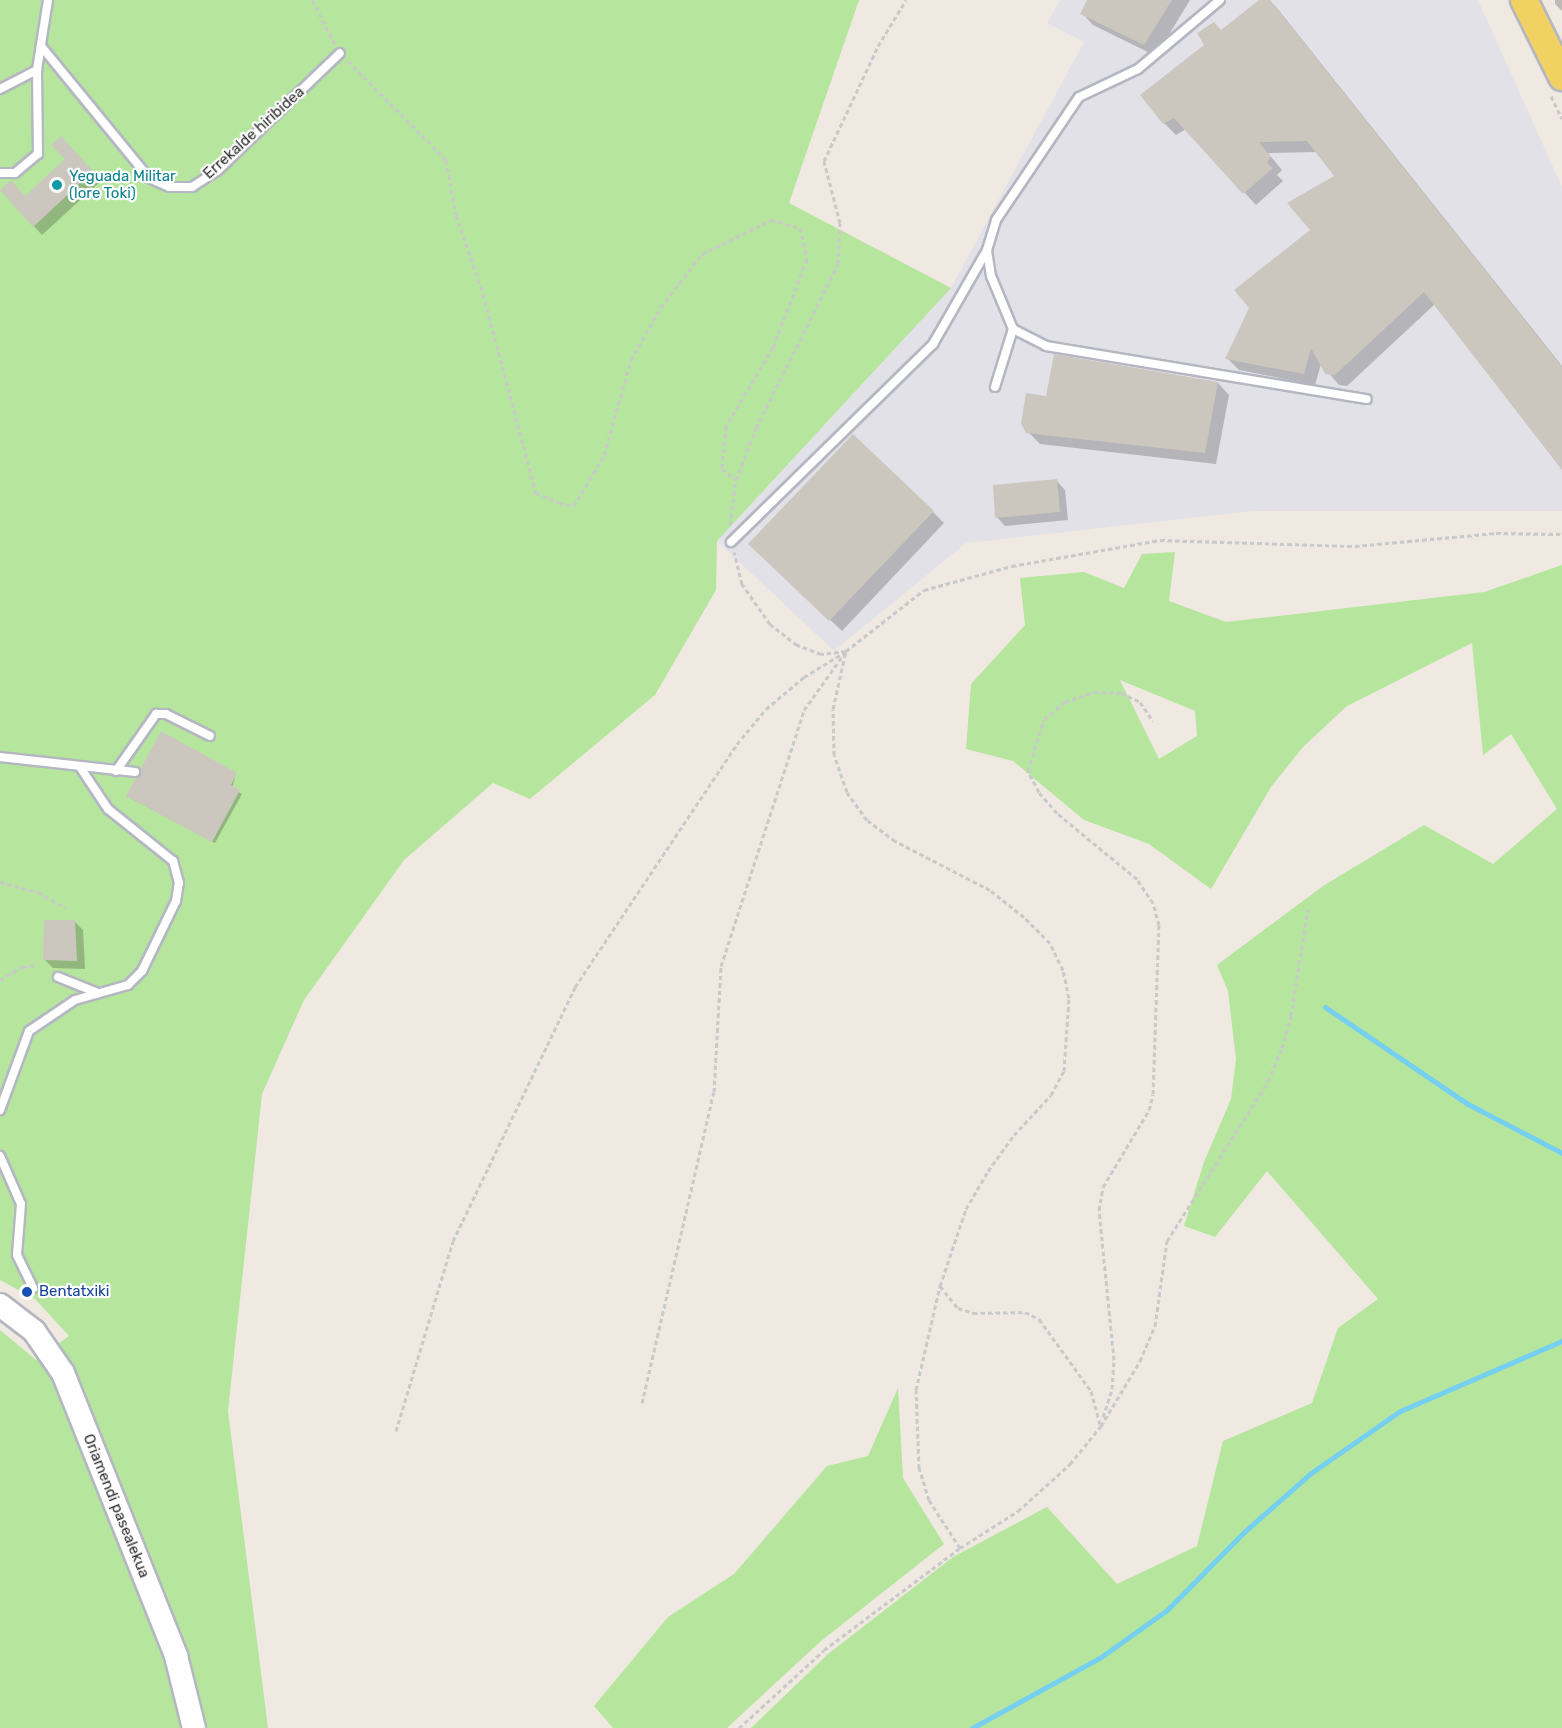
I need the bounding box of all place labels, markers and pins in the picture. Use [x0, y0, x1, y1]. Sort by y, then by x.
place label: Yeguada Militar (lore Toki) [69, 167, 176, 202]
marker: Yeguada Militar (lore Toki) [50, 178, 64, 192]
place label: Bentatxiki [39, 1283, 109, 1301]
marker: Bentatxiki [20, 1285, 34, 1299]

